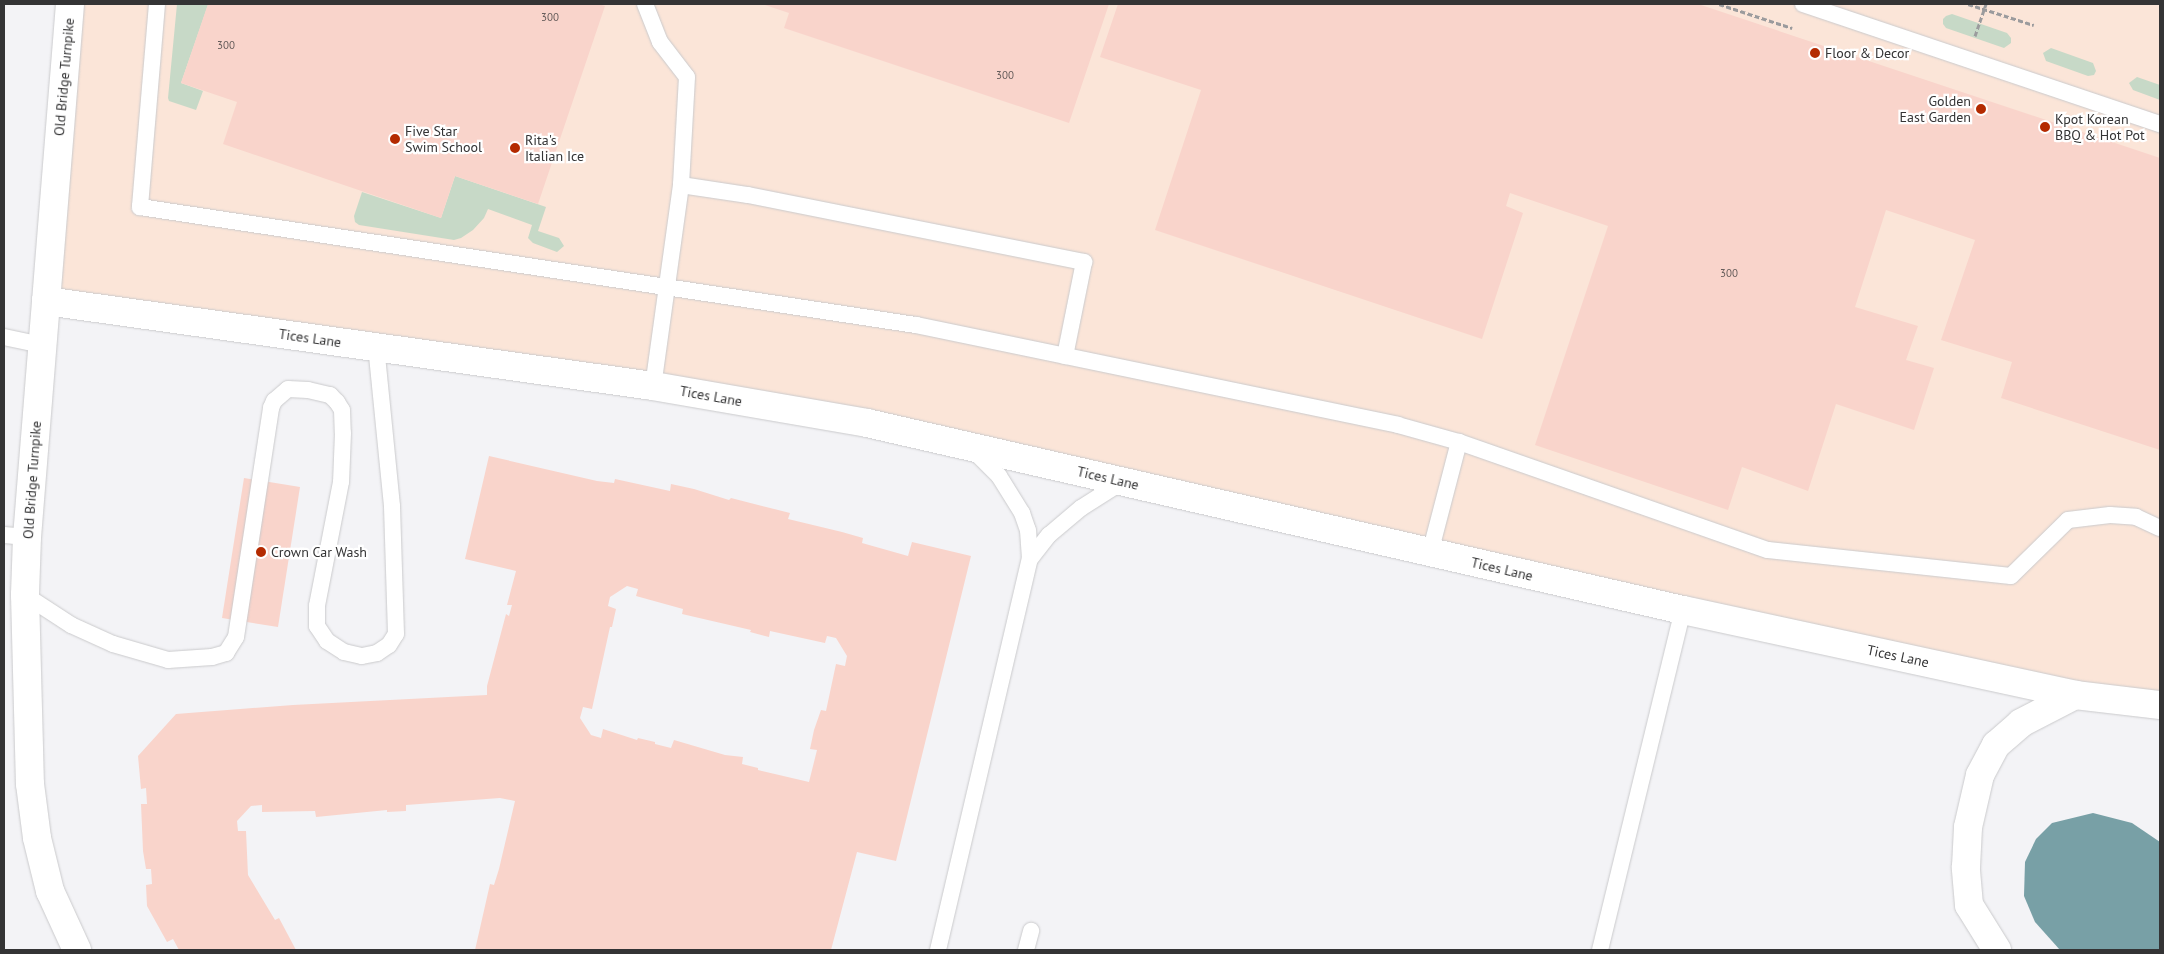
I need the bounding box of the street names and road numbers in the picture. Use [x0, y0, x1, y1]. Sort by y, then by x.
street label: Old Bridge Turnpike [50, 17, 78, 137]
street label: Tices Lane [278, 325, 342, 351]
street label: Tices Lane [679, 382, 743, 410]
street label: Old Bridge Turnpike [19, 420, 45, 540]
street label: Tices Lane [1075, 463, 1141, 493]
street label: Tices Lane [1469, 554, 1535, 584]
street label: Tices Lane [1865, 641, 1931, 671]

